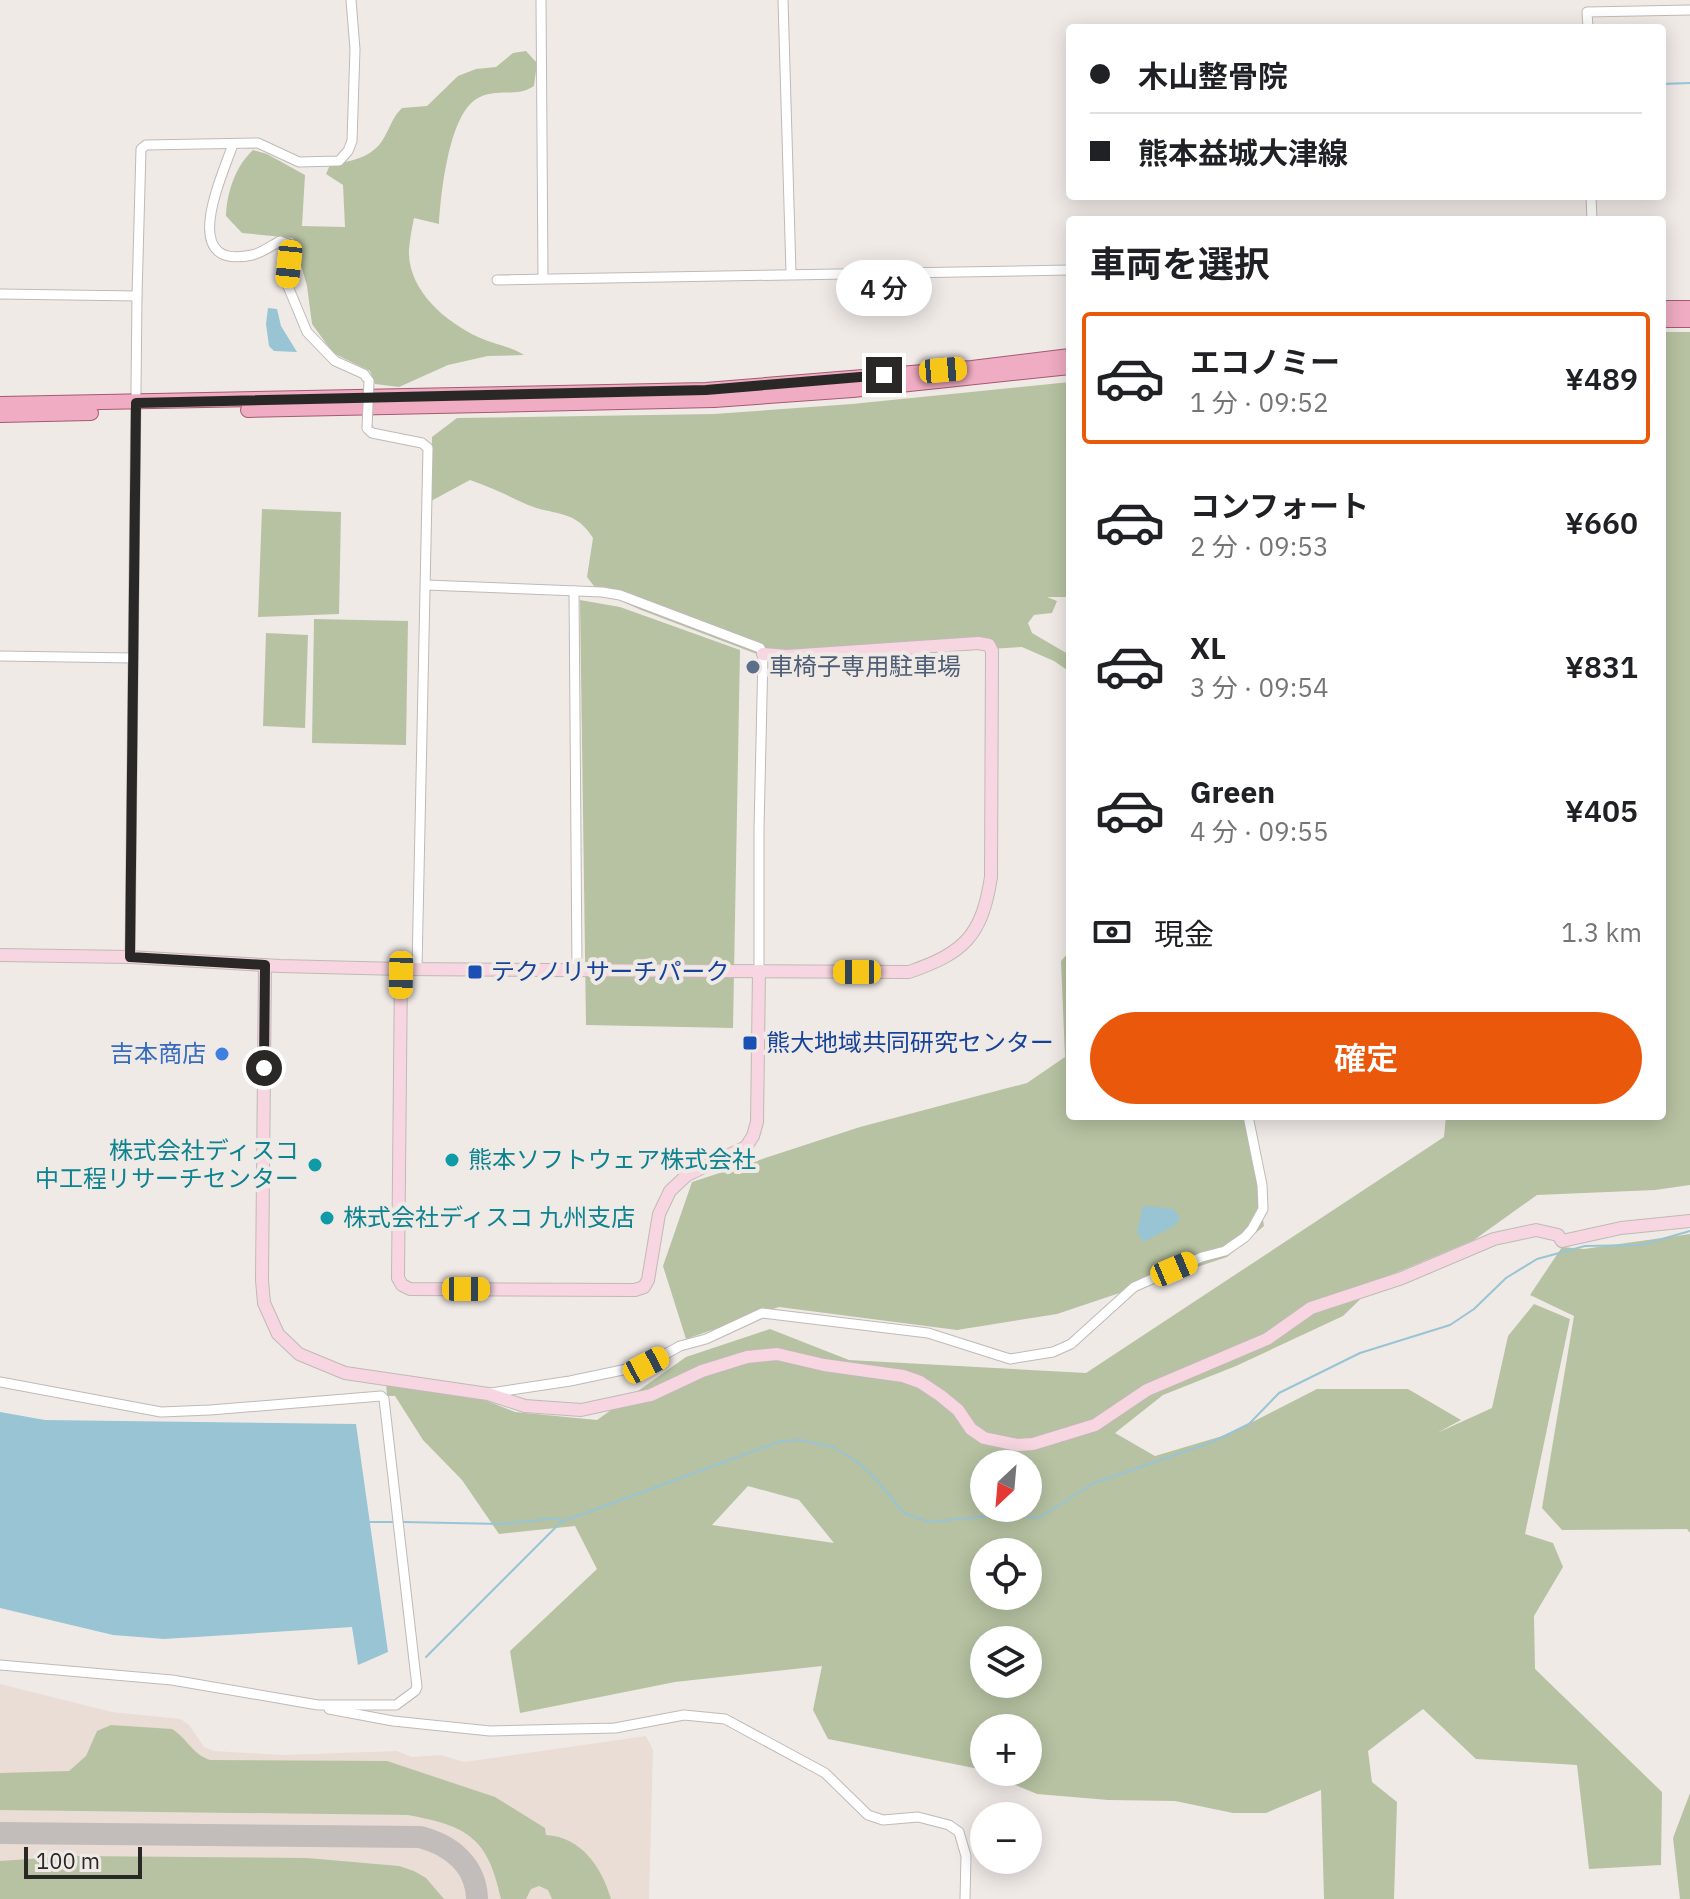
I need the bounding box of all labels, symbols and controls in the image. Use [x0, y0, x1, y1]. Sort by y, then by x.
text: 木山整骨院 [1138, 56, 1288, 95]
text: 熊本益城大津線 [1138, 133, 1348, 172]
car [275, 239, 303, 289]
text: 車両を選択 [1090, 240, 1270, 287]
callout: 4 分 [836, 259, 932, 315]
text: 4 分 [860, 271, 908, 305]
icon: car [1094, 342, 1166, 414]
text: エコノミー [1190, 342, 1340, 381]
car [918, 356, 968, 384]
route end [866, 357, 902, 393]
text: ¥489 [1565, 359, 1638, 398]
text: 1 分 · 09:52 [1190, 385, 1328, 419]
icon: car [1094, 486, 1166, 558]
text: コンフォート [1190, 486, 1369, 525]
text: ¥660 [1565, 503, 1638, 542]
text: 2 分 · 09:53 [1190, 529, 1328, 563]
text: XL [1190, 628, 1226, 667]
icon: car [1094, 630, 1166, 702]
text: ¥831 [1565, 647, 1638, 686]
place label: 車椅子専用駐車場 [769, 650, 961, 682]
marker: 車椅子専用駐車場 [744, 658, 762, 676]
text: 3 分 · 09:54 [1190, 670, 1328, 704]
text: Green [1190, 772, 1275, 811]
icon: car [1094, 774, 1166, 846]
text: ¥405 [1565, 791, 1638, 830]
text: 4 分 · 09:55 [1190, 814, 1328, 848]
icon: cash [1090, 910, 1134, 954]
text: 現金 [1154, 914, 1214, 953]
text: 1.3 km [1561, 915, 1642, 949]
car [389, 951, 413, 999]
place label: テクノリサーチパーク [491, 955, 730, 987]
car [833, 960, 881, 984]
marker: テクノリサーチパーク [466, 963, 484, 981]
button: 確定 [1090, 1012, 1642, 1104]
place label: 熊大地域共同研究センター [766, 1026, 1054, 1058]
marker: 熊大地域共同研究センター [741, 1034, 759, 1052]
place label: 吉本商店 [110, 1037, 206, 1069]
marker: 吉本商店 [213, 1045, 231, 1063]
route start [246, 1050, 282, 1086]
place label: 株式会社ディスコ 中工程リサーチセンター [35, 1134, 299, 1194]
place label: 熊本ソフトウェア株式会社 [468, 1143, 756, 1175]
marker: 熊本ソフトウェア株式会社 [443, 1151, 461, 1169]
marker: 株式会社ディスコ 中工程リサーチセンター [306, 1156, 324, 1174]
place label: 株式会社ディスコ 九州支店 [343, 1201, 635, 1233]
marker: 株式会社ディスコ 九州支店 [318, 1209, 336, 1227]
car [1147, 1249, 1201, 1289]
car [442, 1277, 490, 1301]
car [619, 1343, 673, 1387]
north arrow [970, 1450, 1042, 1522]
map controls [970, 1450, 1042, 1874]
button: locate [970, 1538, 1042, 1610]
button: layers [970, 1626, 1042, 1698]
button: + [970, 1714, 1042, 1786]
button: − [970, 1802, 1042, 1874]
scale bar [24, 1843, 142, 1879]
text: 100 m [36, 1846, 100, 1875]

